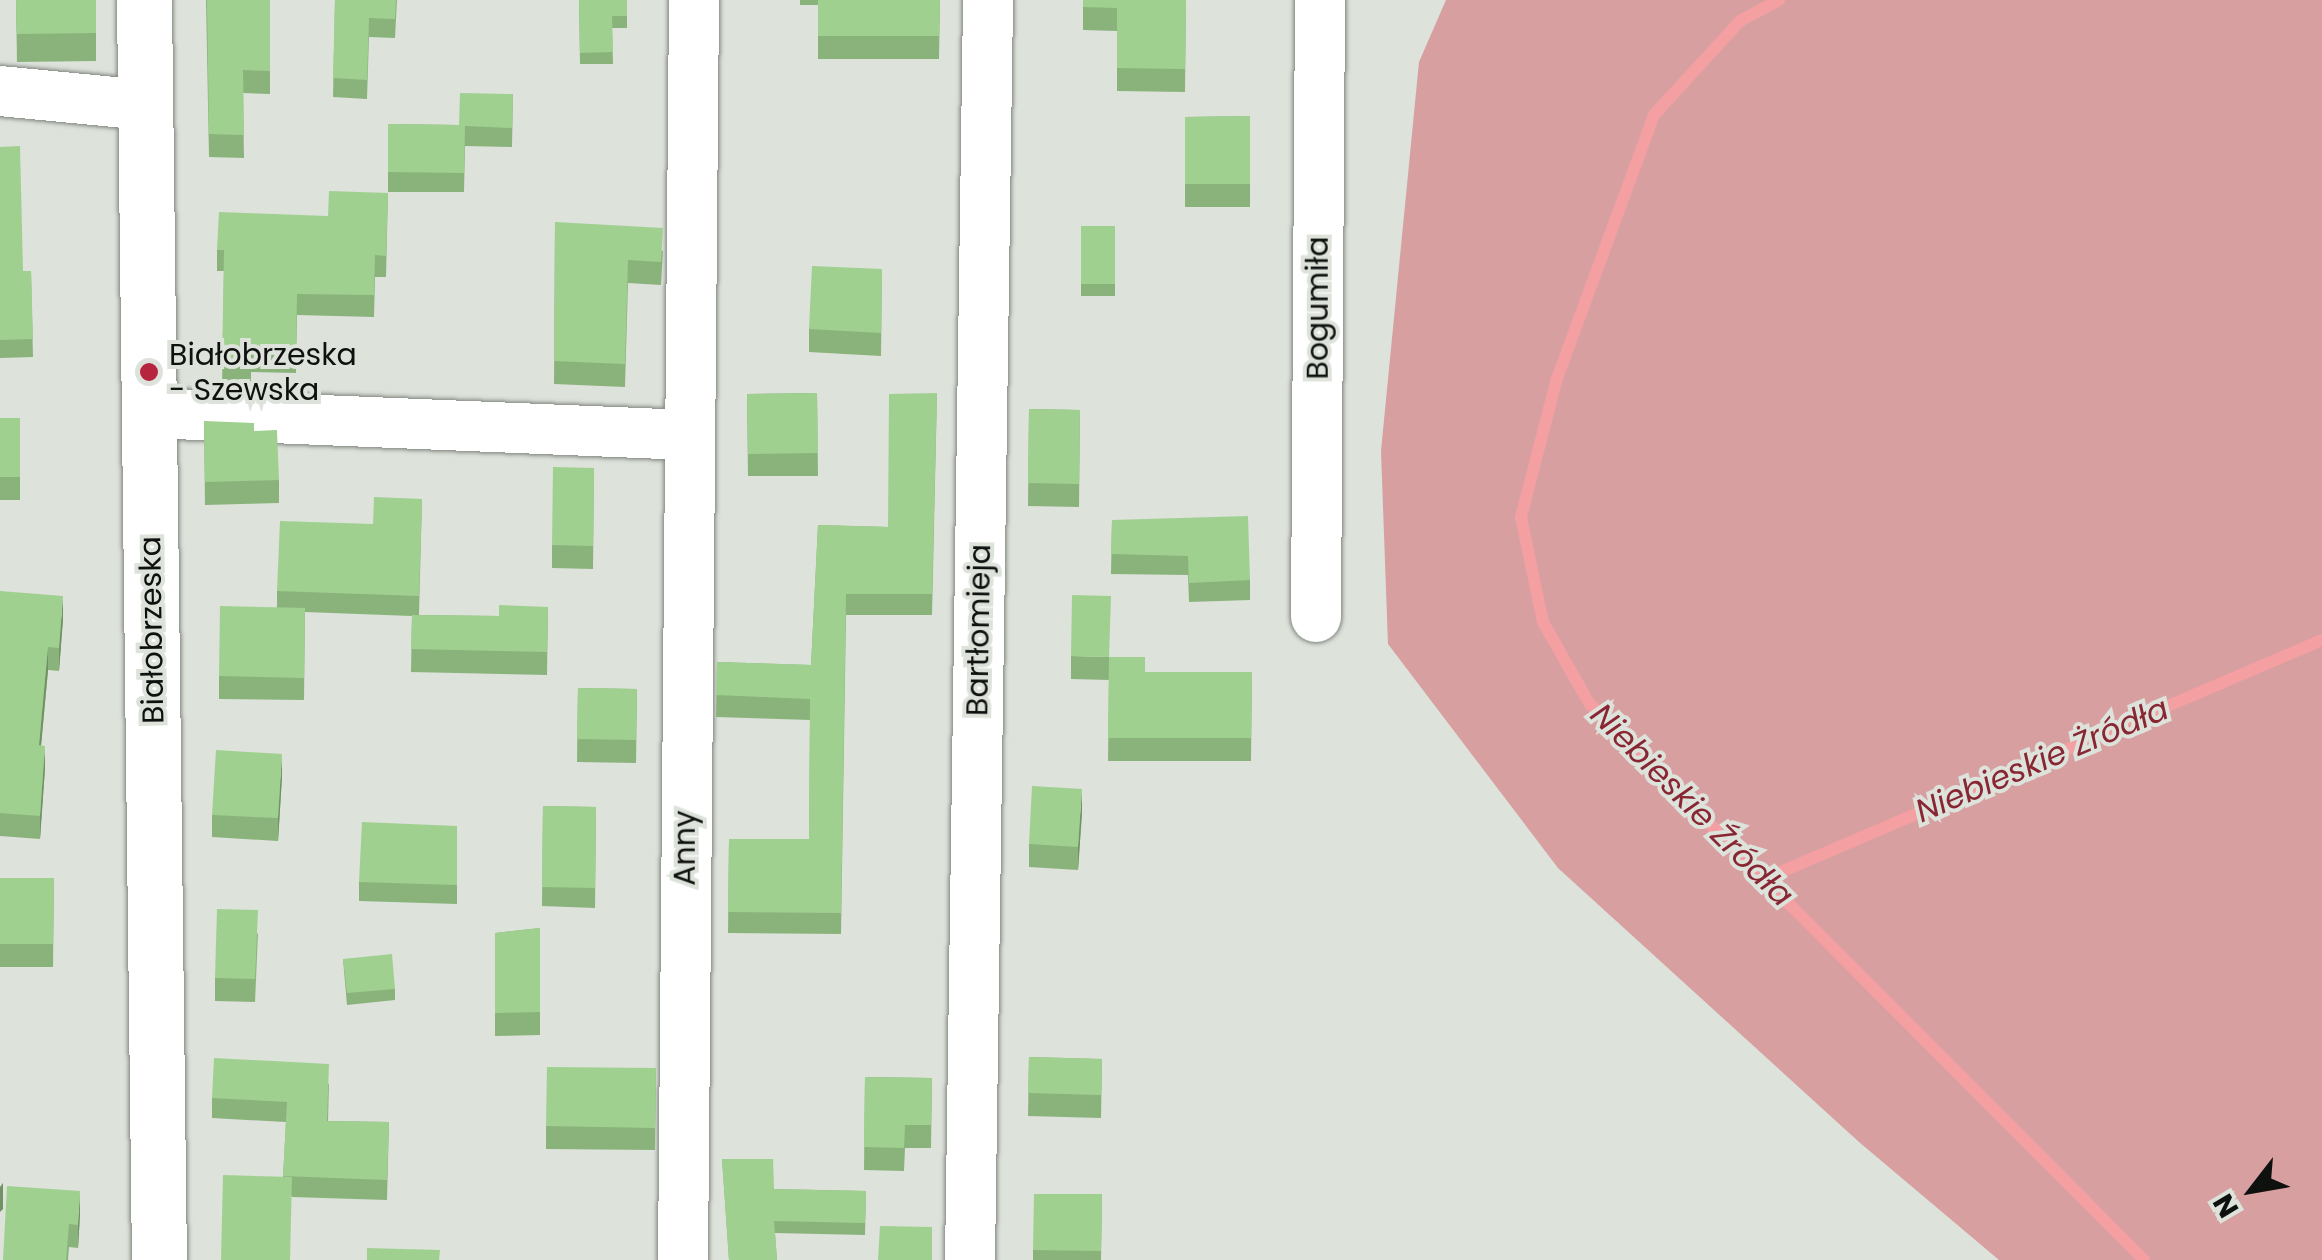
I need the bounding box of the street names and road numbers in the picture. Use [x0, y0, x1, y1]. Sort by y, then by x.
street label: Bogumiła [1300, 236, 1336, 380]
street label: Białobrzeska [132, 536, 172, 724]
street label: Bartłomieja [960, 544, 998, 716]
street label: Anny [667, 810, 703, 886]

